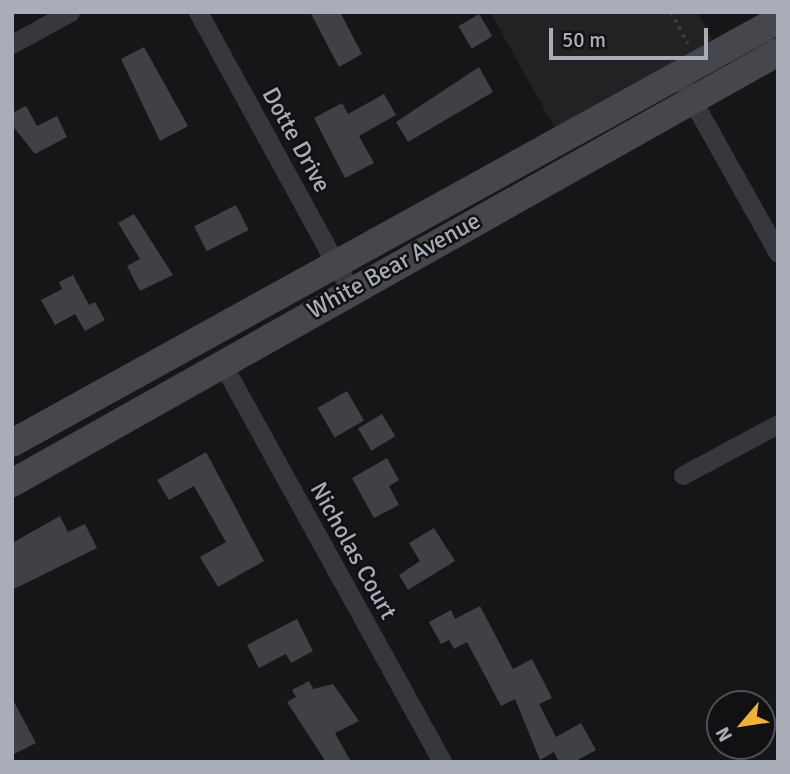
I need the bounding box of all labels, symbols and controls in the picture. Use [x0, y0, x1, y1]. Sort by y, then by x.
scale bar [552, 14, 711, 58]
text: 50 m [562, 27, 606, 53]
street label: Dotte Drive [255, 83, 337, 197]
street label: White Bear Avenue [303, 207, 485, 325]
street label: Nicholas Court [303, 477, 403, 625]
north arrow [706, 690, 776, 760]
text: N [711, 723, 738, 746]

